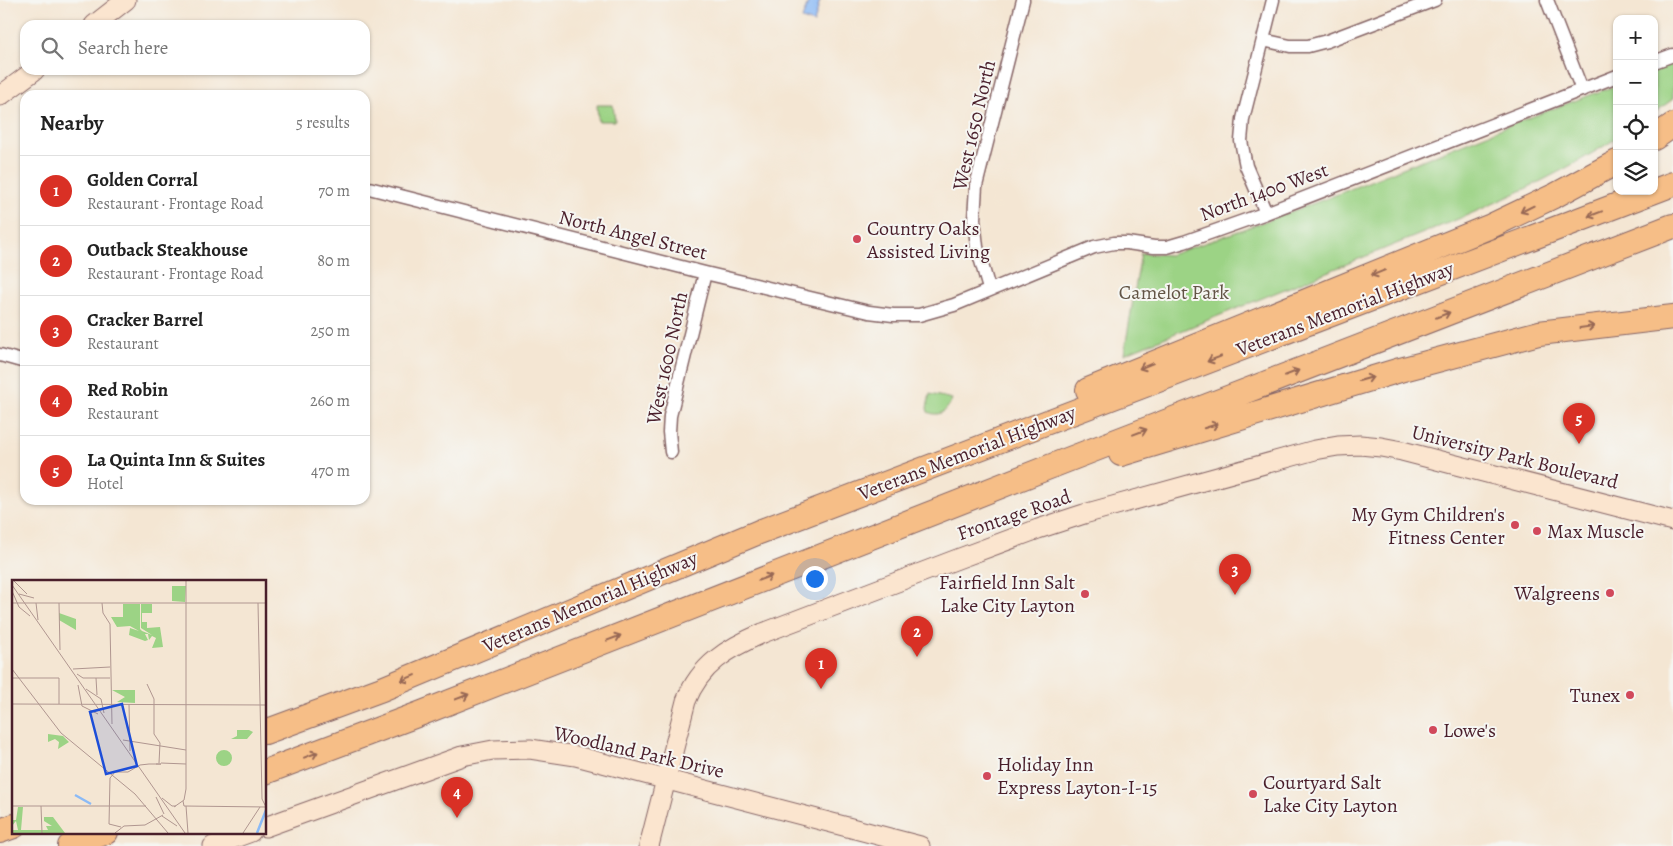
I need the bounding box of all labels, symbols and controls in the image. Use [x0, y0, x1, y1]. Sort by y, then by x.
map controls [1613, 15, 1658, 195]
button: + [1613, 15, 1658, 60]
search box [20, 20, 370, 75]
icon: search [38, 34, 66, 62]
text: Search here [78, 35, 168, 61]
street label: West 1650 North [946, 57, 1002, 194]
button: − [1613, 60, 1658, 105]
button: locate [1613, 105, 1658, 150]
text: Nearby [40, 109, 103, 137]
text: 5 results [296, 112, 350, 134]
button: layers [1613, 150, 1658, 195]
street label: North 1400 West [1196, 156, 1332, 228]
text: Golden Corral [87, 167, 198, 193]
text: 1 [53, 180, 59, 202]
text: 70 m [318, 180, 350, 202]
text: Restaurant · Frontage Road [87, 193, 263, 215]
street label: North Angel Street [556, 204, 710, 267]
one-way arrow [1520, 205, 1535, 214]
one-way arrow [1588, 210, 1603, 219]
place label: Country Oaks Assisted Living [866, 215, 990, 265]
marker: Country Oaks Assisted Living [851, 233, 863, 245]
text: Outback Steakhouse [87, 237, 248, 263]
text: 2 [52, 250, 60, 272]
text: 80 m [317, 250, 350, 272]
street label: Veterans Memorial Highway [1231, 255, 1459, 363]
text: Restaurant · Frontage Road [87, 263, 263, 285]
one-way arrow [1371, 268, 1386, 278]
park label: Camelot Park [1119, 279, 1229, 306]
street label: West 1600 North [640, 289, 694, 428]
text: Cracker Barrel [87, 307, 203, 333]
one-way arrow [1435, 310, 1450, 319]
text: 3 [53, 320, 59, 342]
text: 250 m [311, 320, 350, 342]
one-way arrow [1579, 322, 1595, 332]
text: Restaurant [87, 333, 159, 355]
one-way arrow [1207, 355, 1222, 364]
one-way arrow [1139, 362, 1154, 372]
one-way arrow [1283, 368, 1299, 377]
one-way arrow [1358, 374, 1374, 384]
text: Red Robin [87, 377, 168, 403]
text: 4 [52, 390, 60, 412]
text: 260 m [310, 390, 350, 412]
street label: Veterans Memorial Highway [853, 399, 1081, 507]
text: Restaurant [87, 403, 159, 425]
pin: 5 [1563, 403, 1595, 444]
street label: University Park Boulevard [1409, 418, 1621, 496]
one-way arrow [1202, 421, 1218, 430]
one-way arrow [1132, 426, 1147, 436]
text: La Quinta Inn & Suites [87, 447, 265, 473]
text: 5 [53, 460, 59, 482]
text: 470 m [311, 460, 350, 482]
text: Hotel [87, 473, 123, 495]
street label: Frontage Road [953, 483, 1075, 547]
place label: My Gym Children's Fitness Center [1351, 501, 1505, 551]
place label: Max Muscle [1547, 518, 1644, 545]
marker: My Gym Children's Fitness Center [1509, 519, 1521, 531]
marker: Max Muscle [1531, 525, 1543, 537]
street label: Veterans Memorial Highway [477, 544, 703, 660]
pin: 3 [1219, 554, 1251, 595]
your location [802, 566, 828, 592]
place label: Fairfield Inn Salt Lake City Layton [939, 569, 1075, 619]
one-way arrow [757, 573, 772, 583]
inset map [12, 580, 266, 834]
place label: Walgreens [1513, 580, 1600, 607]
marker: Walgreens [1604, 587, 1616, 599]
marker: Fairfield Inn Salt Lake City Layton [1079, 588, 1091, 600]
pin: 2 [901, 616, 933, 657]
one-way arrow [606, 633, 621, 642]
pin: 1 [805, 648, 837, 689]
one-way arrow [401, 674, 416, 684]
place label: Tunex [1570, 682, 1620, 709]
marker: Tunex [1624, 689, 1636, 701]
one-way arrow [454, 692, 470, 701]
place label: Lowe's [1443, 717, 1496, 744]
street label: Woodland Park Drive [550, 719, 727, 785]
marker: Lowe's [1427, 724, 1439, 736]
one-way arrow [302, 750, 318, 759]
place label: Holiday Inn Express Layton-I-15 [997, 751, 1158, 801]
place label: Courtyard Salt Lake City Layton [1263, 769, 1398, 819]
marker: Holiday Inn Express Layton-I-15 [981, 770, 993, 782]
pin: 4 [441, 777, 473, 818]
marker: Courtyard Salt Lake City Layton [1247, 788, 1259, 800]

